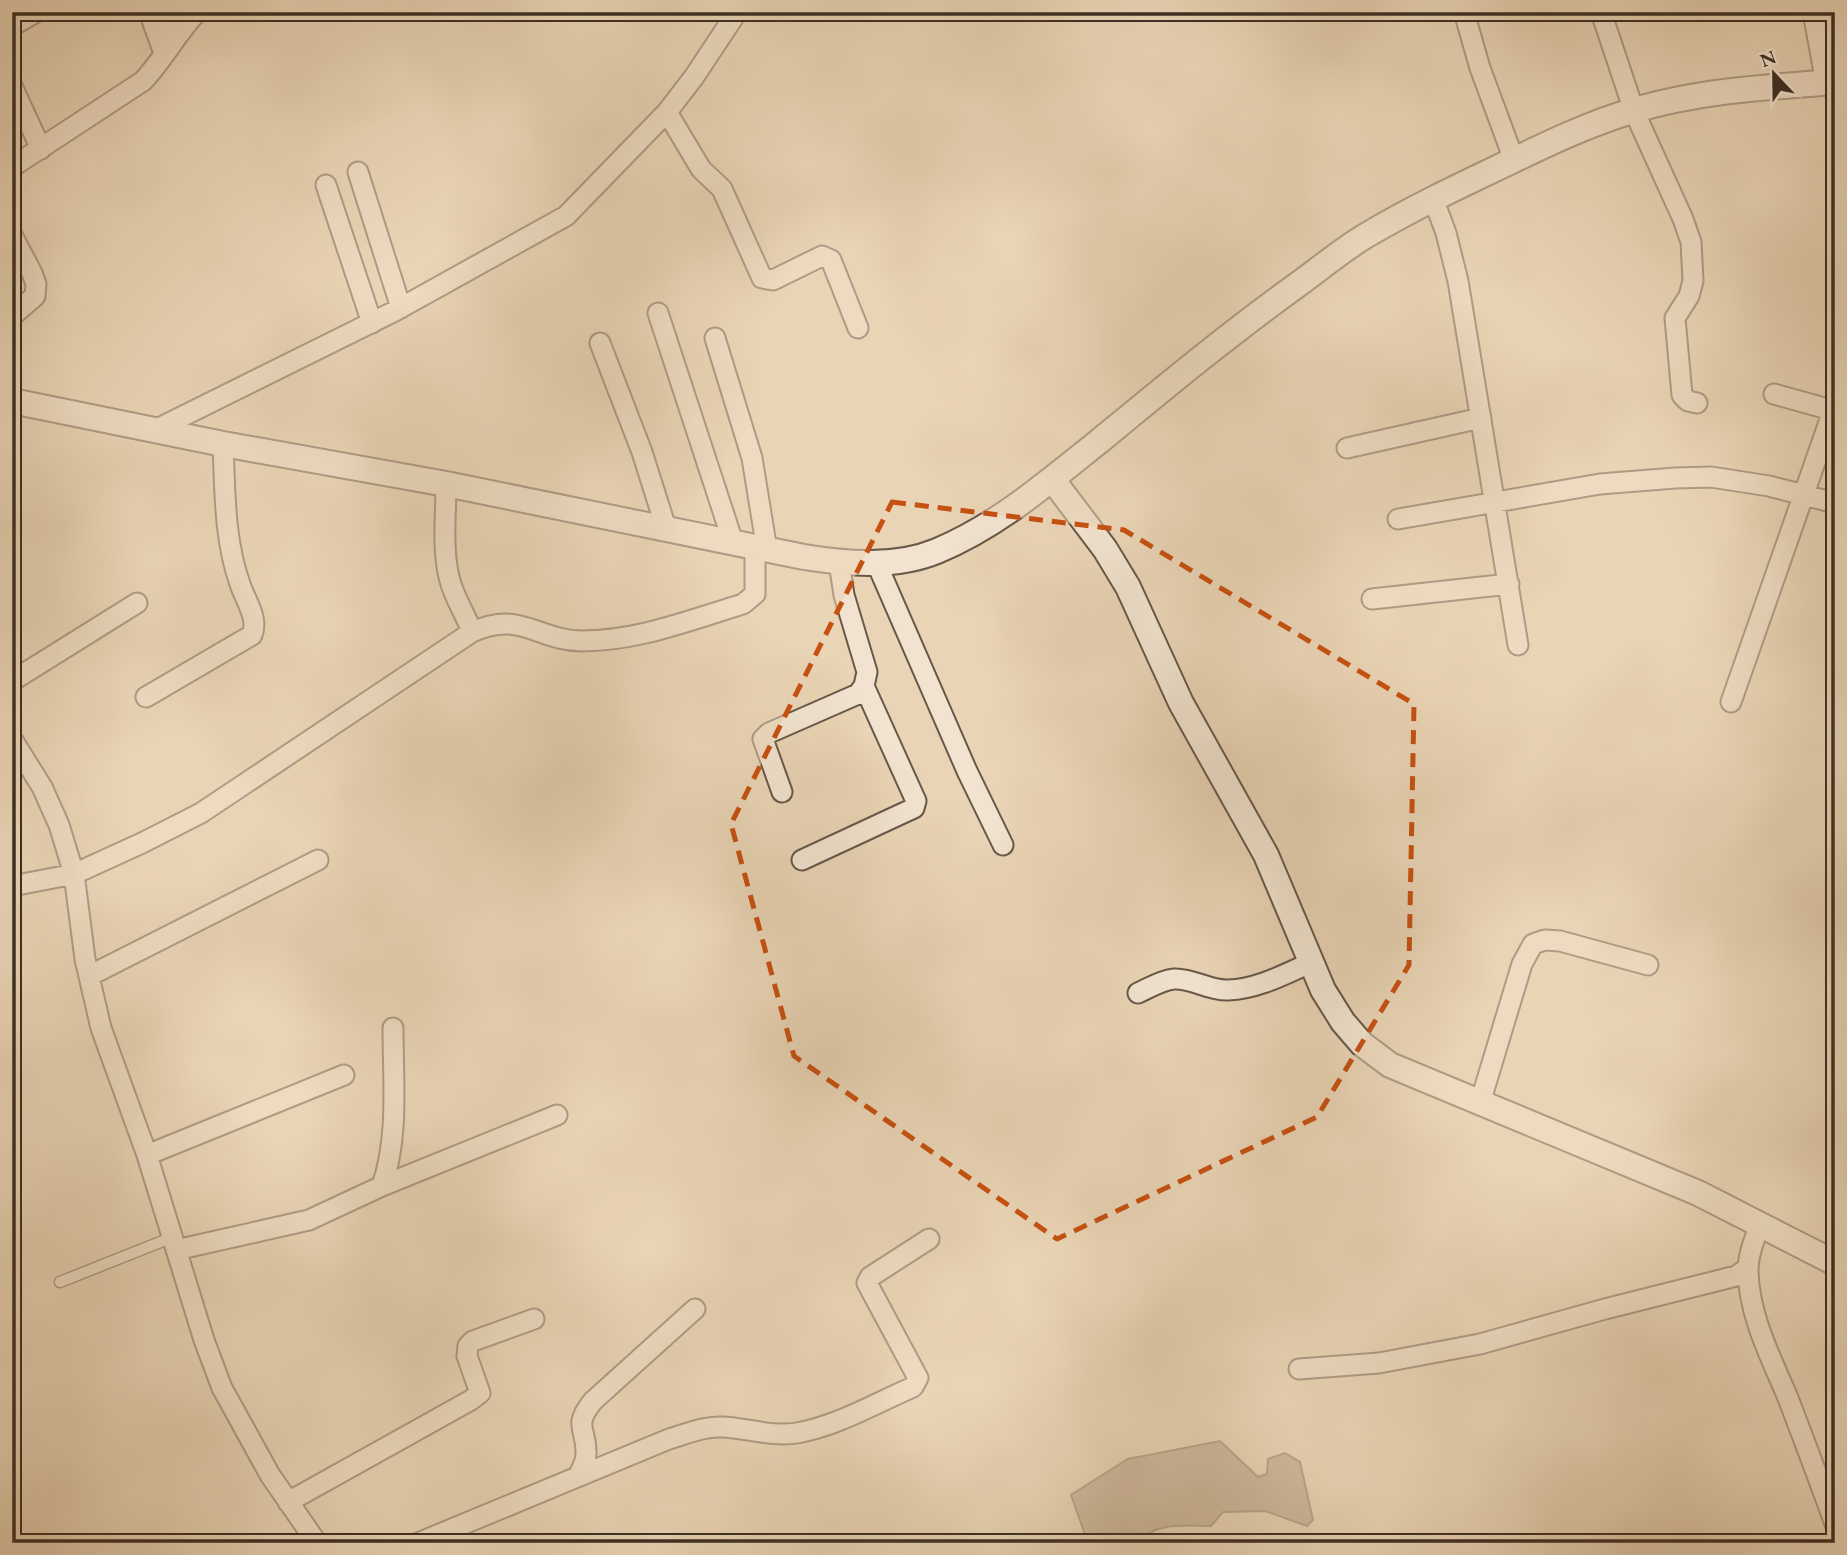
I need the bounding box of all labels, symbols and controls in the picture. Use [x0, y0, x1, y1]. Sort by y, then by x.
north arrow [1738, 38, 1808, 108]
text: N [1756, 44, 1780, 73]

